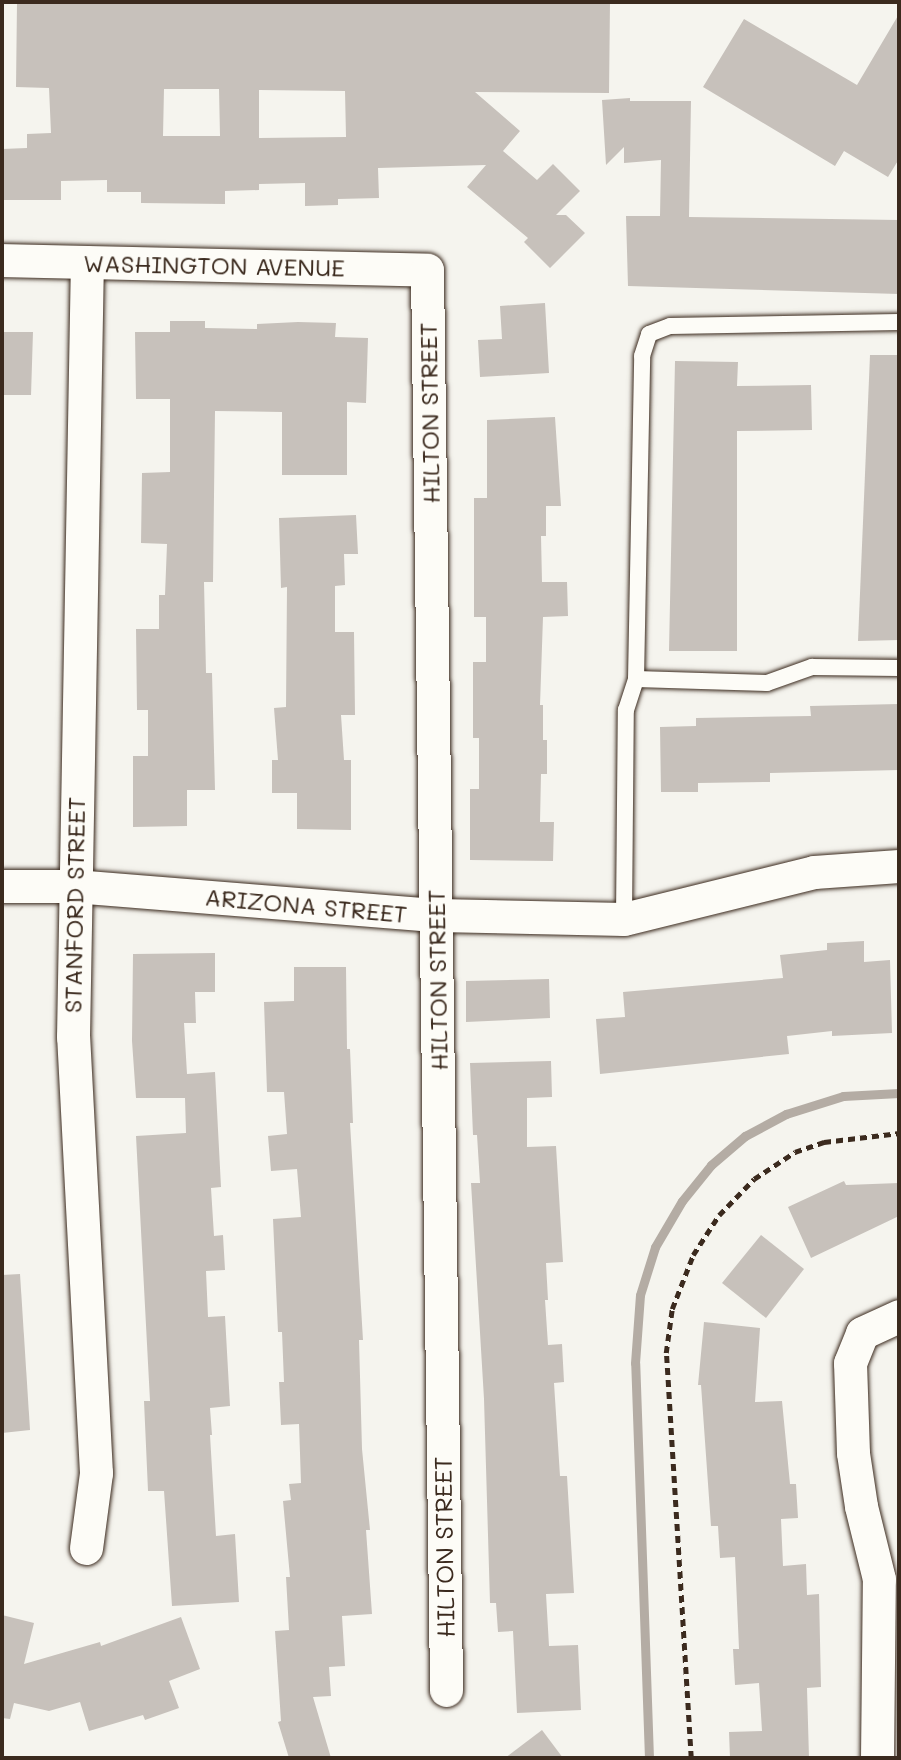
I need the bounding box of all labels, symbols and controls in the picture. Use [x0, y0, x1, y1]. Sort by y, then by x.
street label: WASHINGTON AVENUE [83, 248, 345, 282]
street label: HILTON STREET [413, 322, 445, 504]
street label: STANFORD STREET [58, 797, 90, 1013]
street label: ARIZONA STREET [204, 882, 408, 928]
street label: HILTON STREET [421, 889, 453, 1071]
street label: HILTON STREET [428, 1456, 460, 1638]

